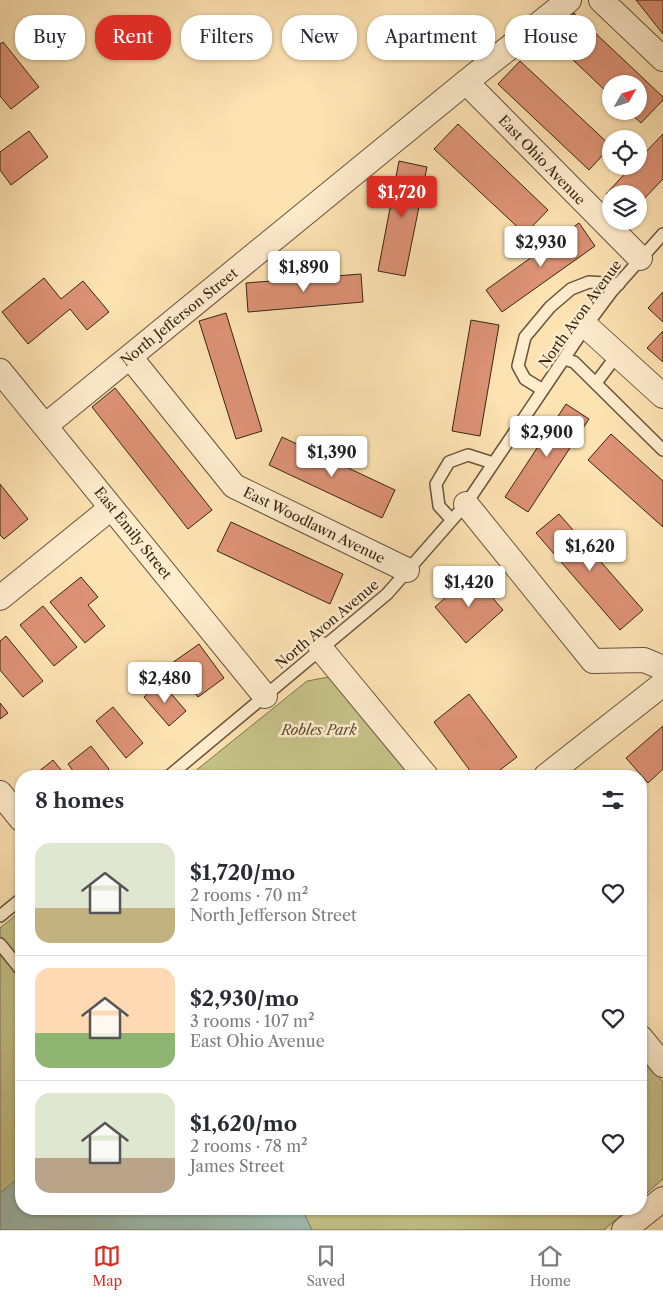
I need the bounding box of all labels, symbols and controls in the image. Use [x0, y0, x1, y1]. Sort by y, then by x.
chip: Buy [15, 15, 85, 60]
chip: Rent [95, 15, 171, 60]
chip: Filters [181, 15, 272, 60]
chip: New [282, 15, 357, 60]
chip: Apartment [367, 15, 495, 60]
chip: House [505, 15, 596, 60]
north arrow [602, 75, 648, 120]
map controls [602, 75, 647, 230]
street label: East Ohio Avenue [495, 111, 589, 209]
button: locate [602, 130, 647, 175]
pin: $1,720 [361, 176, 443, 218]
text: $1,720 [378, 182, 426, 202]
button: layers [602, 185, 647, 230]
pin: $2,930 [500, 226, 582, 268]
text: $2,930 [515, 232, 567, 252]
pin: $1,890 [263, 250, 345, 293]
street label: North Avon Avenue [535, 256, 625, 372]
text: $1,890 [279, 257, 329, 277]
street label: North Jefferson Street [117, 264, 241, 370]
pin: $2,900 [506, 416, 588, 458]
text: $2,900 [521, 422, 573, 442]
pin: $1,390 [291, 436, 373, 478]
text: $1,390 [307, 442, 357, 462]
street label: East Emily Street [90, 483, 176, 583]
street label: East Woodlawn Avenue [240, 483, 388, 567]
pin: $1,620 [549, 530, 631, 572]
text: $1,620 [565, 536, 615, 556]
pin: $1,420 [428, 566, 510, 608]
text: $1,420 [444, 572, 494, 592]
street label: North Avon Avenue [272, 575, 383, 673]
pin: $2,480 [124, 662, 206, 704]
text: $2,480 [139, 668, 191, 688]
park label: Robles Park [280, 721, 357, 739]
icon: filters [599, 786, 627, 814]
text: 8 homes [35, 788, 124, 813]
text: $1,720/mo [190, 860, 295, 885]
icon: home [75, 863, 135, 923]
icon: heart [599, 879, 627, 907]
text: 2 rooms · 70 m² [190, 885, 308, 905]
text: North Jefferson Street [190, 905, 357, 925]
text: $2,930/mo [190, 986, 299, 1011]
icon: home [75, 988, 135, 1048]
icon: heart [599, 1004, 627, 1032]
text: 3 rooms · 107 m² [190, 1011, 315, 1031]
text: East Ohio Avenue [190, 1031, 325, 1051]
text: $1,620/mo [190, 1111, 297, 1136]
icon: home [75, 1113, 135, 1173]
icon: heart [599, 1129, 627, 1157]
text: 2 rooms · 78 m² [190, 1136, 308, 1156]
text: James Street [190, 1156, 284, 1176]
tab: Map [92, 1242, 122, 1290]
tab: Saved [307, 1242, 345, 1290]
tab: Home [530, 1242, 571, 1290]

